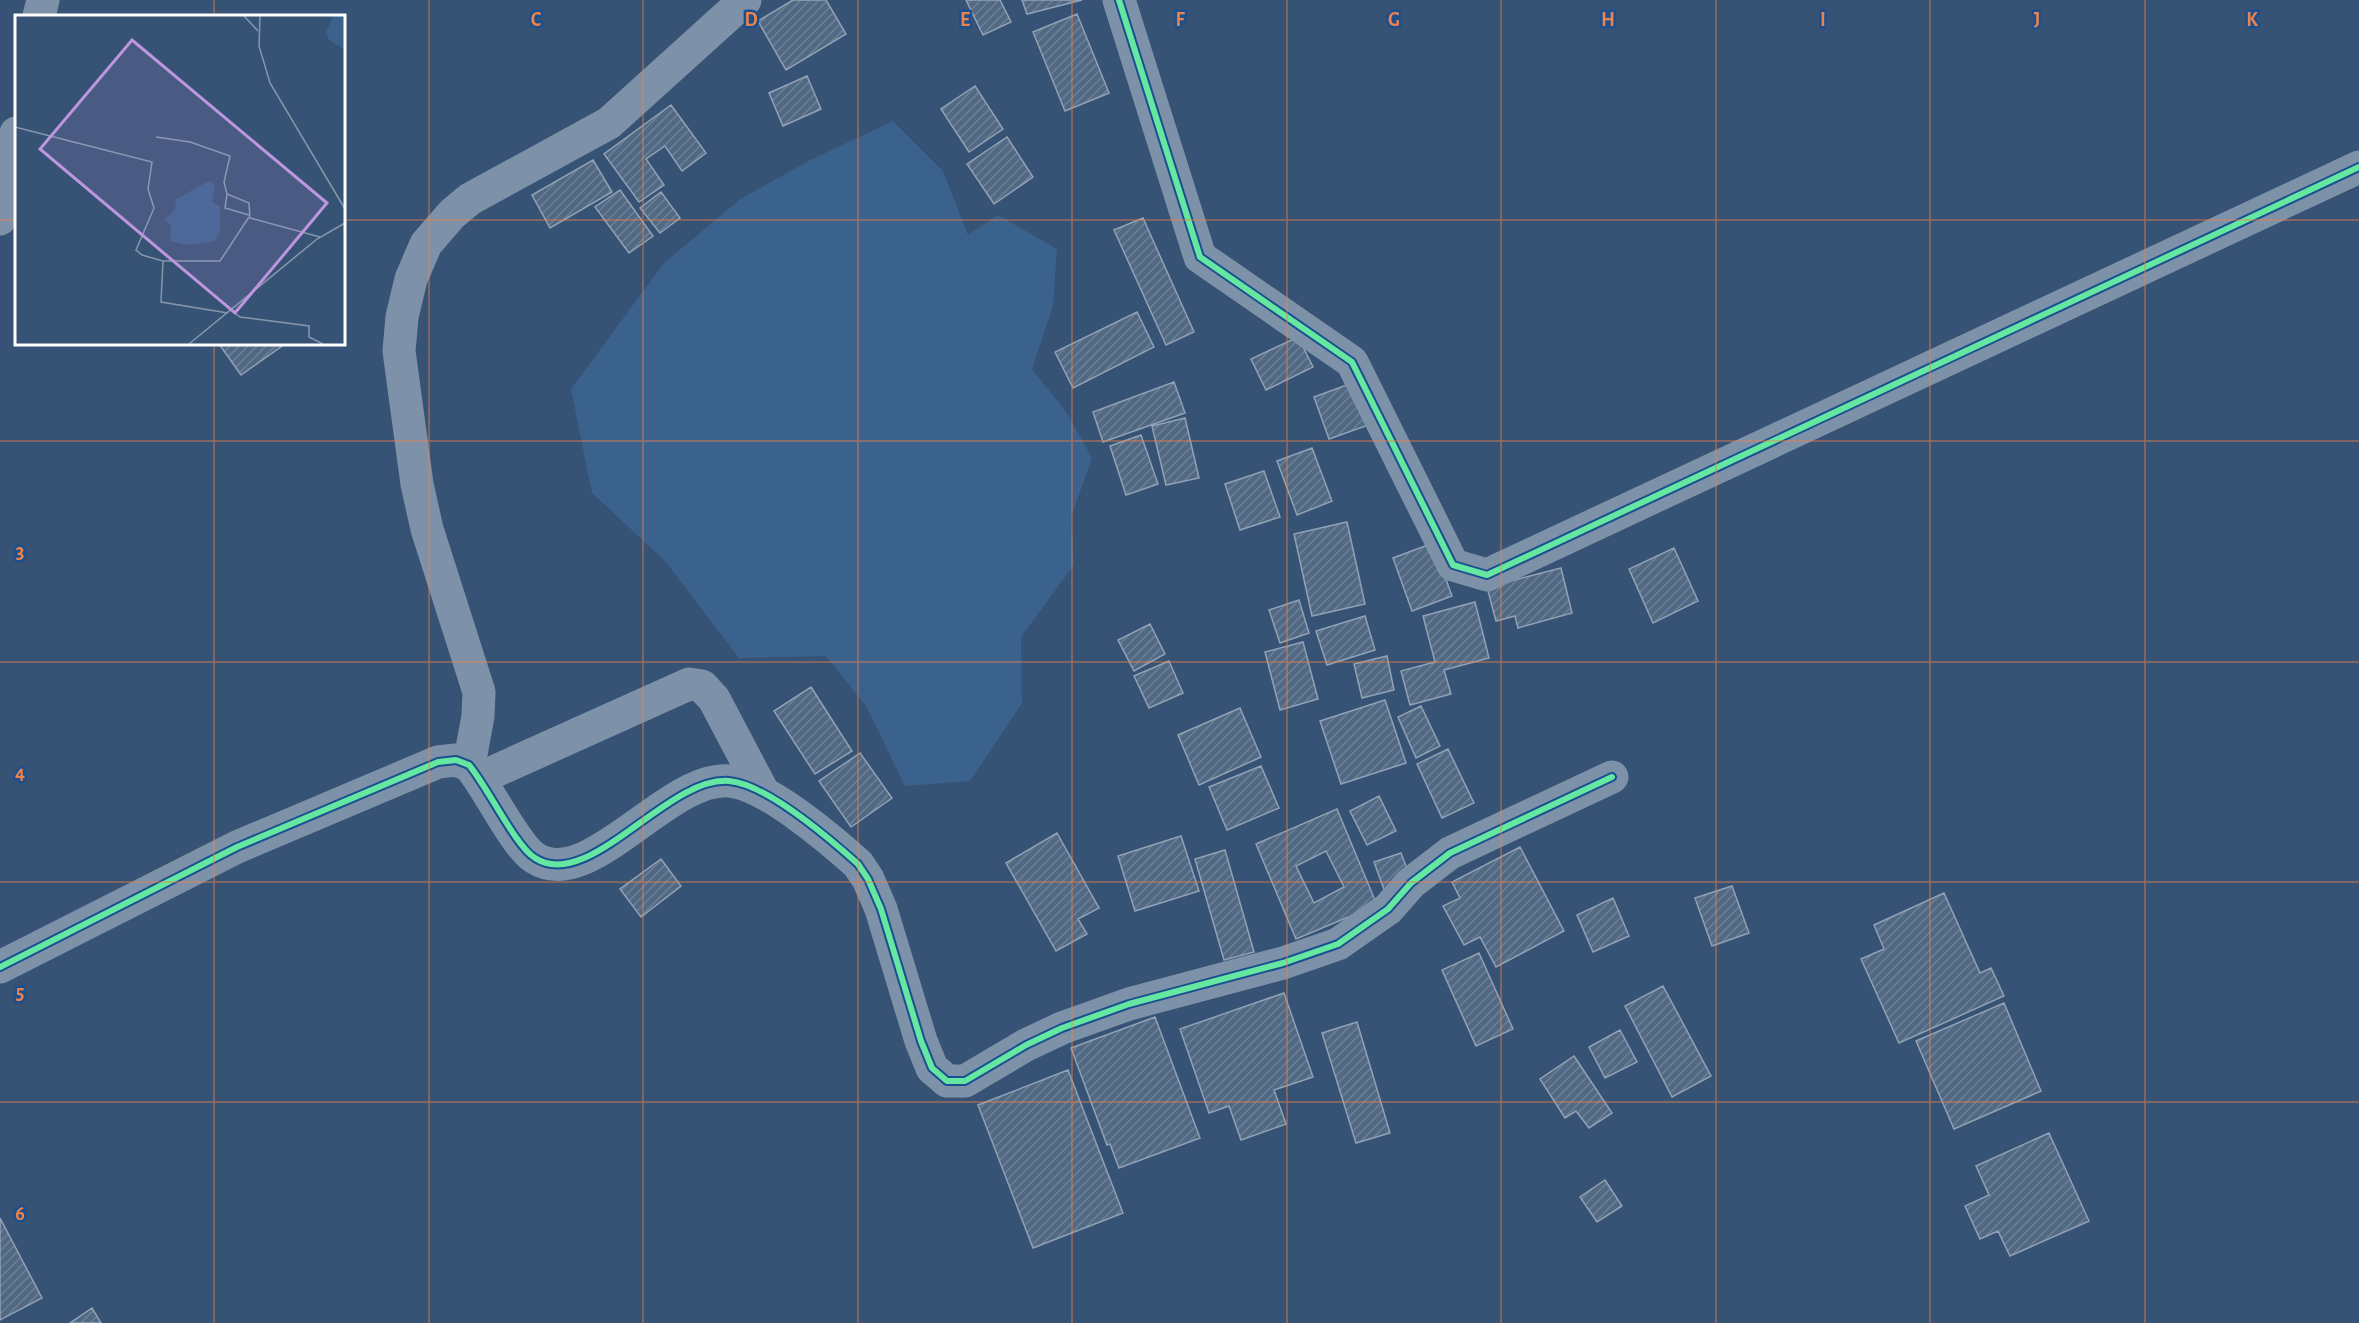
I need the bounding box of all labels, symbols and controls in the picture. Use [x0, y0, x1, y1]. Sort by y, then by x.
text: C [531, 10, 542, 30]
text: D [744, 10, 758, 30]
text: E [960, 10, 970, 30]
text: F [1175, 10, 1185, 30]
text: G [1388, 10, 1400, 30]
text: H [1601, 10, 1615, 30]
text: I [1820, 10, 1826, 30]
text: J [2034, 10, 2040, 30]
text: K [2246, 10, 2258, 30]
inset map [15, 15, 345, 345]
text: 3 [16, 542, 24, 562]
text: 4 [15, 763, 25, 783]
text: 5 [16, 983, 24, 1003]
text: 6 [15, 1204, 25, 1224]

